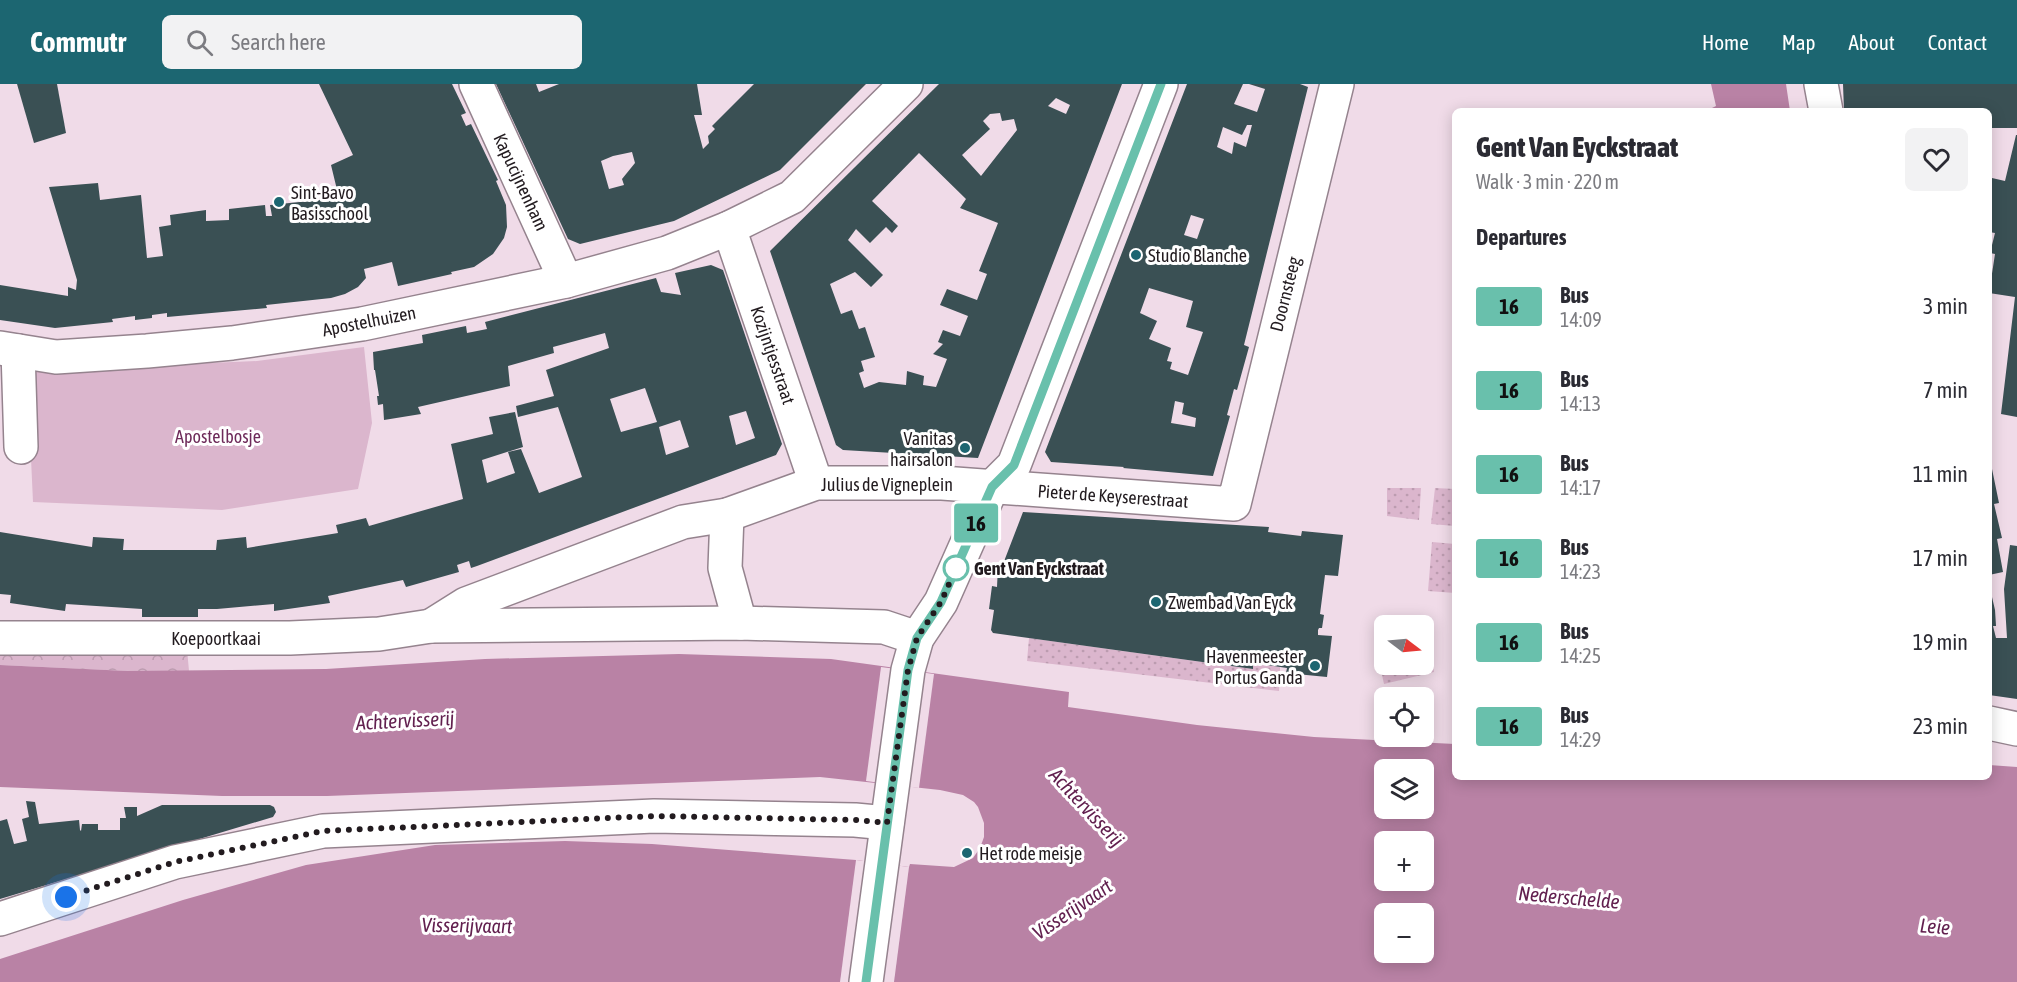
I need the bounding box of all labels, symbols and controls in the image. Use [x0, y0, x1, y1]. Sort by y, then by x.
search box [162, 15, 582, 69]
text: Commutr [30, 26, 126, 58]
icon: search [183, 26, 216, 59]
text: Search here [231, 29, 326, 55]
text: Home [1702, 30, 1749, 54]
text: Map [1782, 30, 1816, 54]
text: About [1849, 30, 1895, 54]
text: Contact [1928, 30, 1987, 54]
button: heart [1905, 128, 1968, 191]
street label: Kapucijnenham [489, 130, 553, 234]
text: Gent Van Eyckstraat [1476, 131, 1678, 163]
text: Walk · 3 min · 220 m [1476, 170, 1619, 193]
place label: Sint-Bavo Basisschool [291, 182, 368, 224]
marker: Sint-Bavo Basisschool [272, 195, 286, 209]
text: Departures [1476, 224, 1566, 250]
place label: Studio Blanche [1148, 245, 1247, 266]
marker: Studio Blanche [1129, 248, 1143, 262]
street label: Doornsteeg [1266, 254, 1304, 334]
text: Bus [1560, 282, 1589, 308]
text: 3 min [1923, 293, 1968, 319]
text: 16 [1499, 294, 1519, 318]
street label: Apostelhuizen [320, 302, 418, 340]
street label: Kozijntjesstraat [746, 303, 800, 407]
text: 14:09 [1560, 308, 1602, 331]
text: Bus [1560, 366, 1589, 392]
text: 7 min [1923, 377, 1968, 403]
text: 16 [1499, 378, 1519, 402]
text: 14:13 [1560, 392, 1601, 415]
park label: Apostelbosje [175, 426, 261, 447]
place label: Vanitas hairsalon [890, 428, 953, 470]
marker: Vanitas hairsalon [958, 441, 972, 455]
text: Bus [1560, 450, 1589, 476]
text: 11 min [1913, 461, 1968, 487]
text: 16 [1499, 462, 1519, 486]
street label: Julius de Vigneplein [821, 474, 953, 495]
text: 14:17 [1560, 476, 1601, 499]
street label: Pieter de Keyserestraat [1037, 480, 1189, 512]
line badge: 16 [949, 504, 1003, 542]
text: 16 [966, 511, 986, 535]
text: Bus [1560, 534, 1589, 560]
text: 17 min [1913, 545, 1968, 571]
text: 16 [1499, 546, 1519, 570]
marker: Gent Van Eyckstraat [943, 555, 969, 581]
place label: Gent Van Eyckstraat [974, 558, 1105, 579]
text: 14:23 [1560, 560, 1601, 583]
place label: Zwembad Van Eyck [1168, 592, 1293, 613]
marker: Zwembad Van Eyck [1149, 595, 1163, 609]
north arrow [1374, 615, 1434, 675]
map controls [1374, 615, 1434, 963]
text: Bus [1560, 618, 1589, 644]
street label: Koepoortkaai [171, 628, 261, 649]
text: 19 min [1913, 629, 1968, 655]
text: 16 [1499, 630, 1519, 654]
text: 14:25 [1560, 644, 1601, 667]
place label: Havenmeester Portus Ganda [1206, 646, 1304, 688]
marker: Havenmeester Portus Ganda [1308, 659, 1322, 673]
button: locate [1374, 687, 1434, 747]
text: Bus [1560, 702, 1589, 728]
water label: Achtervisserij [354, 706, 455, 734]
text: 23 min [1913, 713, 1968, 739]
text: 16 [1499, 714, 1519, 738]
text: 14:29 [1560, 728, 1601, 751]
button: layers [1374, 759, 1434, 819]
water label: Achtervisserij [1044, 762, 1129, 851]
button: + [1374, 831, 1434, 891]
place label: Het rode meisje [979, 843, 1082, 864]
marker: Het rode meisje [960, 846, 974, 860]
water label: Visserijvaart [1028, 874, 1116, 944]
water label: Nederschelde [1517, 881, 1621, 913]
your location [51, 882, 81, 912]
button: − [1374, 903, 1434, 963]
water label: Visserijvaart [421, 913, 513, 937]
water label: Leie [1919, 913, 1951, 939]

